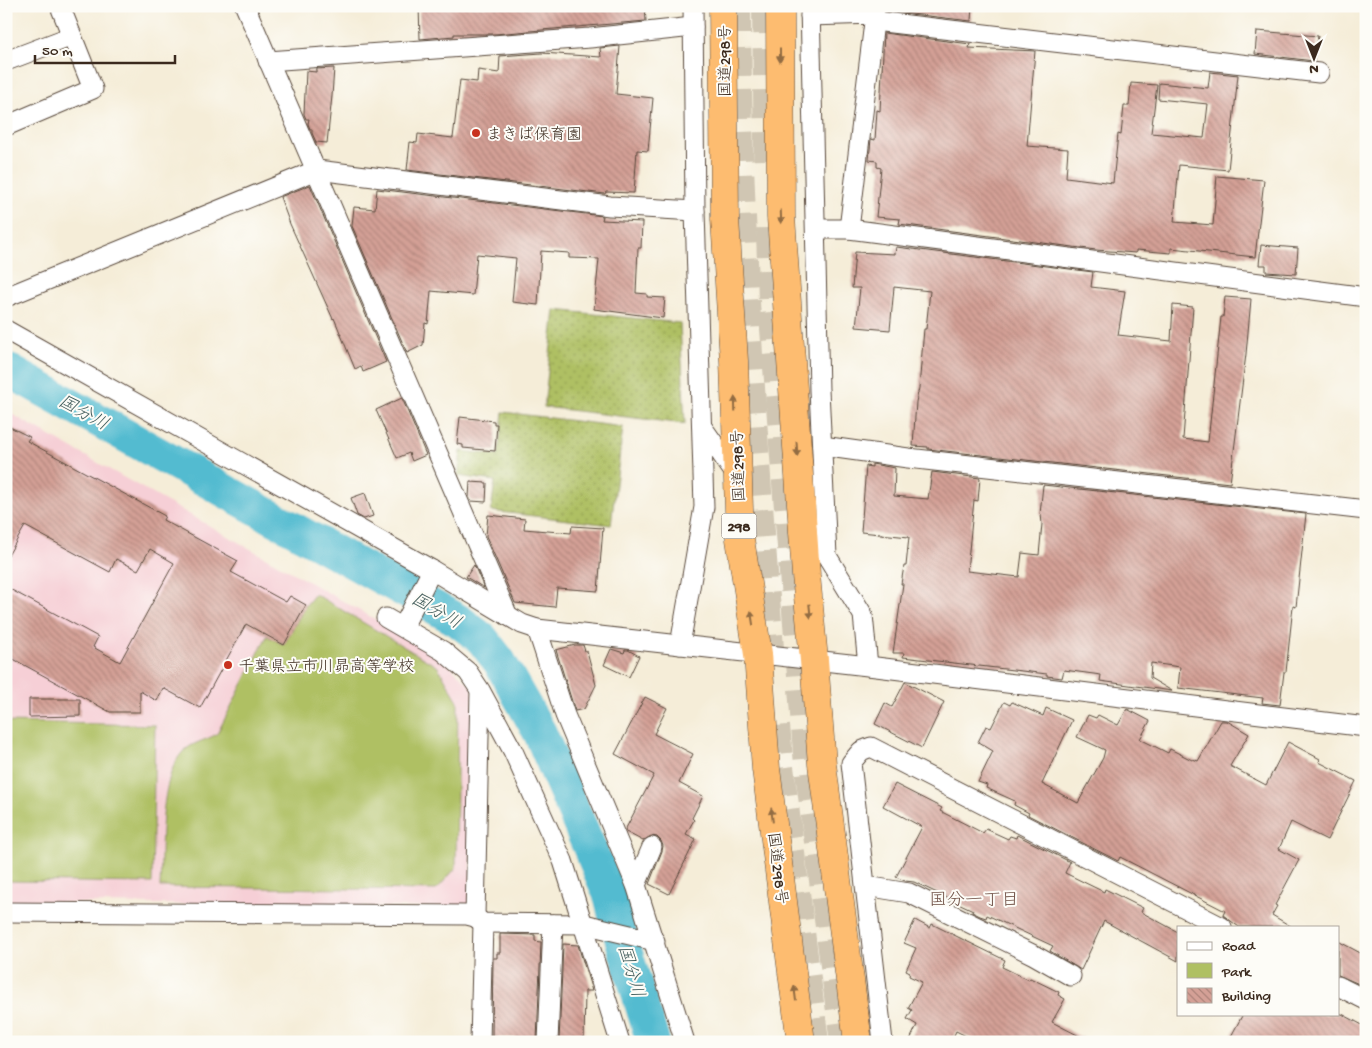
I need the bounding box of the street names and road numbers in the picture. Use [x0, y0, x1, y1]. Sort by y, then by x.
street label: 国道298号 [717, 25, 737, 97]
street label: 国道298号 [729, 429, 751, 503]
road number: 298 [722, 514, 756, 538]
street label: 国道298号 [762, 831, 790, 906]

